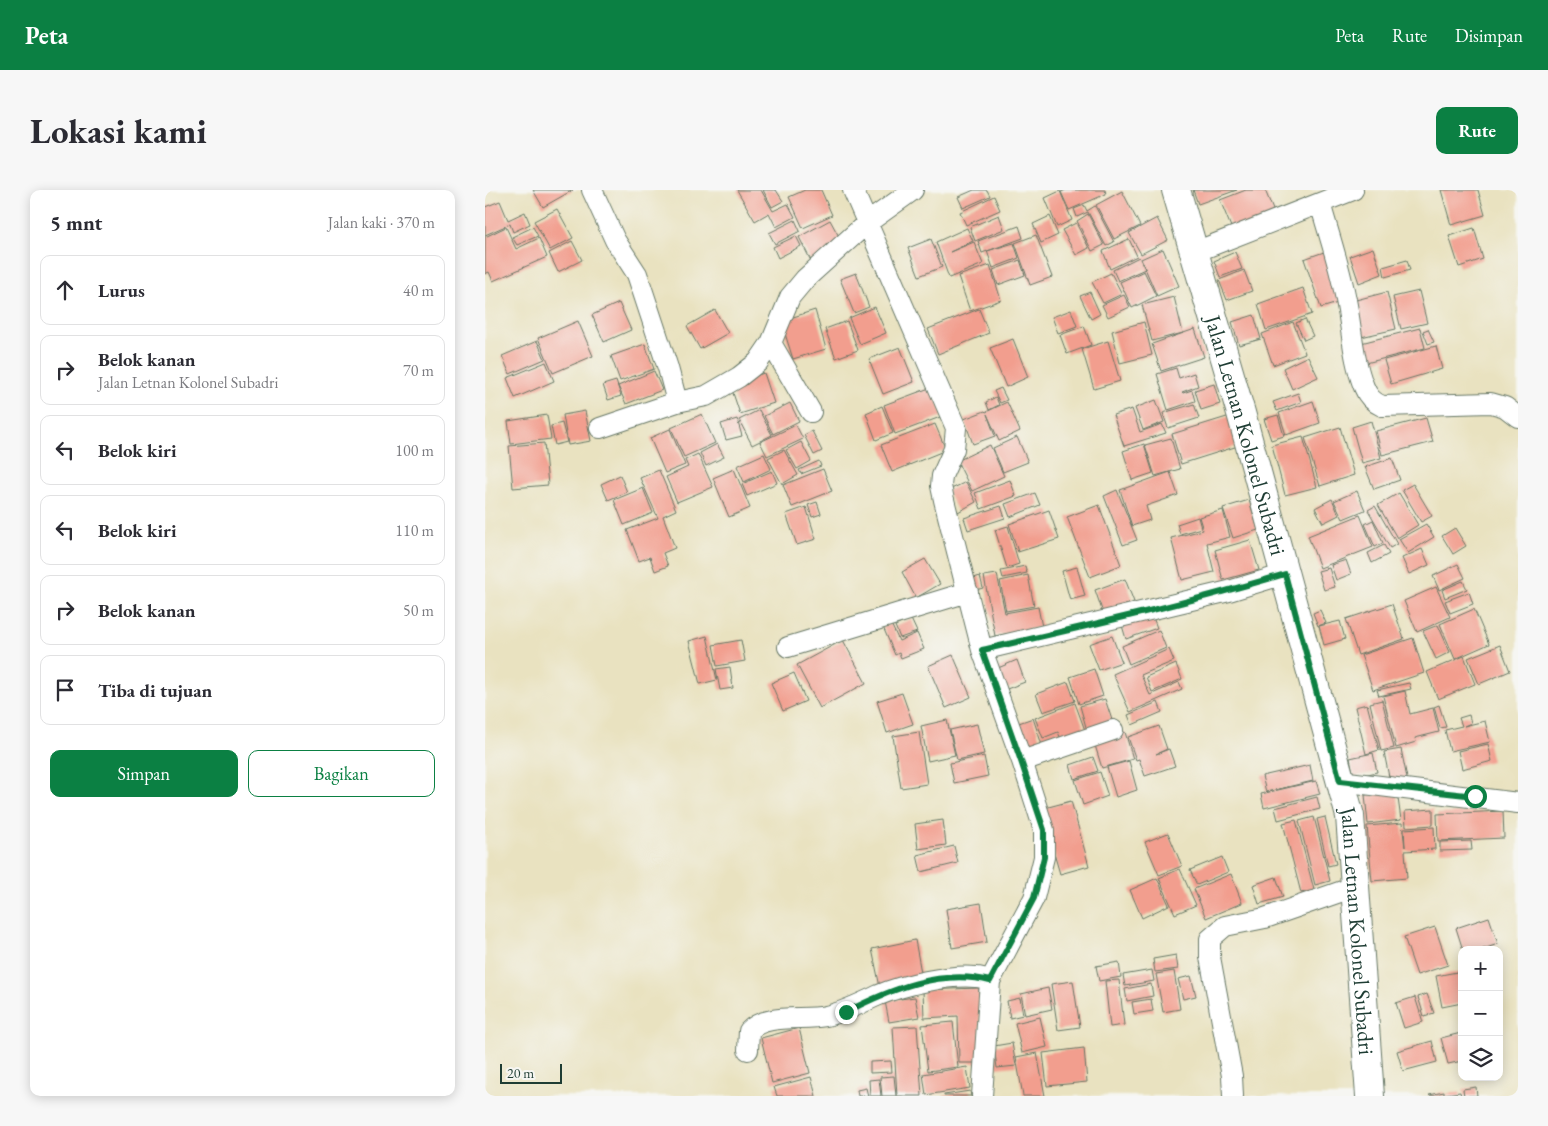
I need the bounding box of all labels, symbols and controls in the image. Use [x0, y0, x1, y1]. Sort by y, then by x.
text: Peta [25, 20, 68, 51]
text: Peta [1335, 24, 1364, 47]
text: Rute [1392, 24, 1427, 47]
text: Disimpan [1455, 24, 1523, 47]
button: Rute [1436, 107, 1518, 154]
text: Lokasi kami [30, 108, 207, 153]
text: 5 mnt [50, 209, 102, 236]
text: Jalan kaki · 370 m [328, 212, 435, 233]
icon: ahead [51, 276, 79, 304]
text: Lurus [98, 278, 145, 303]
text: 40 m [403, 280, 434, 301]
street label: Jalan Letnan Kolonel Subadri [1198, 310, 1293, 559]
text: Belok kanan [98, 347, 196, 372]
icon: right [51, 356, 79, 384]
text: 70 m [403, 360, 434, 381]
text: Jalan Letnan Kolonel Subadri [98, 372, 278, 393]
icon: left [51, 436, 79, 464]
text: Belok kiri [98, 438, 177, 463]
text: 100 m [395, 440, 434, 461]
icon: left [51, 516, 79, 544]
text: Belok kiri [98, 518, 177, 543]
text: 110 m [395, 520, 434, 541]
icon: right [51, 596, 79, 624]
text: Belok kanan [98, 598, 196, 623]
text: 50 m [403, 600, 434, 621]
icon: arrive [51, 676, 79, 704]
text: Tiba di tujuan [98, 678, 212, 703]
button: Simpan [50, 750, 238, 797]
button: Bagikan [248, 750, 435, 797]
route start [1464, 785, 1487, 808]
street label: Jalan Letnan Kolonel Subadri [1333, 802, 1381, 1056]
map controls [1458, 946, 1503, 1081]
button: + [1458, 946, 1503, 991]
button: − [1458, 991, 1503, 1036]
route end [835, 1001, 858, 1024]
button: layers [1458, 1036, 1503, 1081]
scale bar [500, 1061, 563, 1084]
text: 20 m [507, 1064, 534, 1082]

